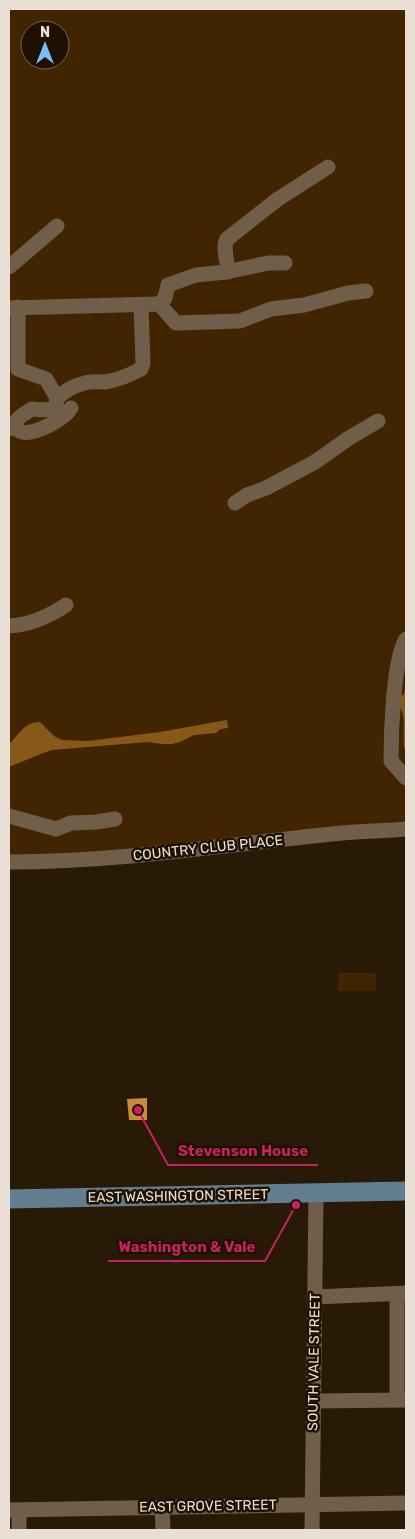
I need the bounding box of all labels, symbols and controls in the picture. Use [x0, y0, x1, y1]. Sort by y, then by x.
north arrow [20, 20, 70, 70]
text: N [40, 24, 50, 41]
street label: COUNTRY CLUB PLACE [132, 832, 284, 864]
callout: Stevenson House [168, 1135, 318, 1165]
text: Stevenson House [178, 1142, 308, 1160]
street label: EAST WASHINGTON STREET [88, 1186, 268, 1206]
callout: Washington & Vale [108, 1231, 265, 1261]
text: Washington & Vale [118, 1238, 256, 1256]
street label: SOUTH VALE STREET [304, 1293, 324, 1431]
street label: EAST GROVE STREET [139, 1496, 277, 1516]

